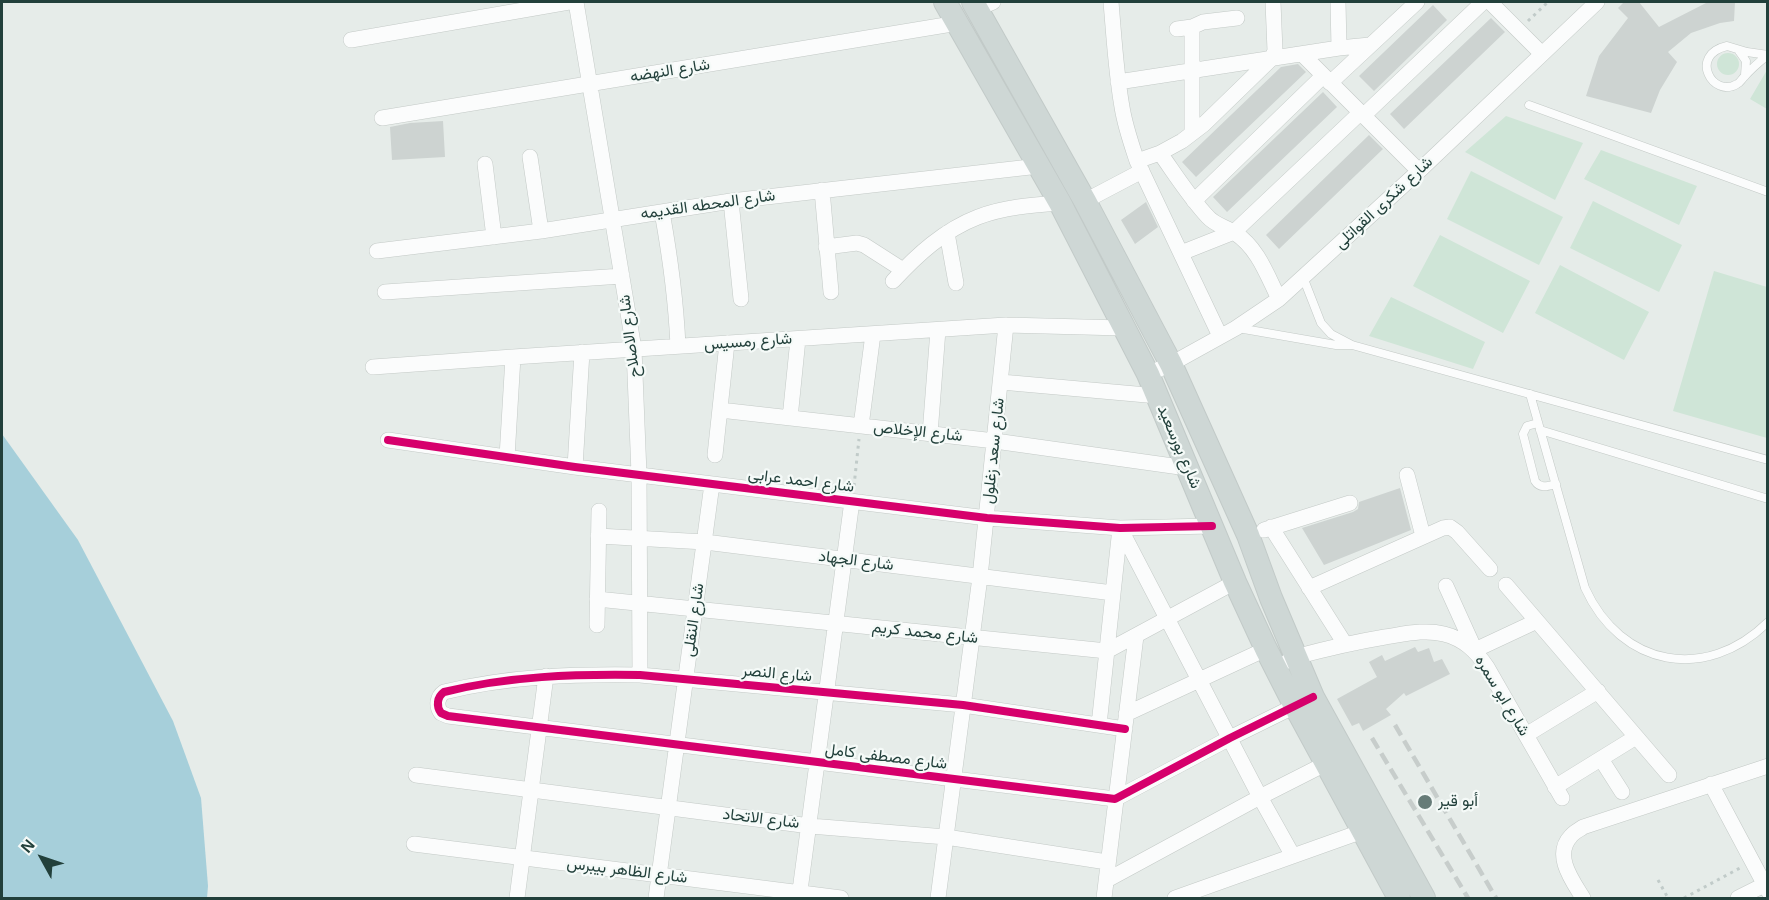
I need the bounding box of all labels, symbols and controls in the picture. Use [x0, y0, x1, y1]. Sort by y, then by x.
street label: شارع النهضه [629, 55, 711, 87]
street label: شارع شكرى القواتلى [1331, 153, 1437, 253]
street label: شارع المحطه القديمه [639, 186, 777, 224]
street label: شارع الاصلاح [615, 294, 645, 378]
street label: شارع رمسيس [703, 329, 793, 355]
street label: شارع سعد زغلول [979, 397, 1009, 505]
street label: شارع بورسعيد [1153, 402, 1205, 492]
street label: شارع الإخلاص [872, 418, 964, 446]
street label: شارع احمد عرابى [747, 465, 855, 497]
street label: شارع الجهاد [817, 547, 895, 575]
street label: شارع النقلى [679, 582, 709, 658]
street label: شارع محمد كريم [871, 618, 979, 648]
street label: شارع ابو سمره [1470, 652, 1534, 740]
street label: شارع النصر [741, 661, 813, 687]
street label: شارع مصطفى كامل [824, 740, 948, 774]
place label: أبو قير [1438, 792, 1478, 812]
marker: أبو قير [1416, 793, 1434, 811]
street label: شارع الاتحاد [722, 805, 800, 833]
north arrow [12, 828, 72, 888]
text: N [18, 836, 38, 856]
street label: شارع الظاهر بيبرس [565, 854, 689, 888]

